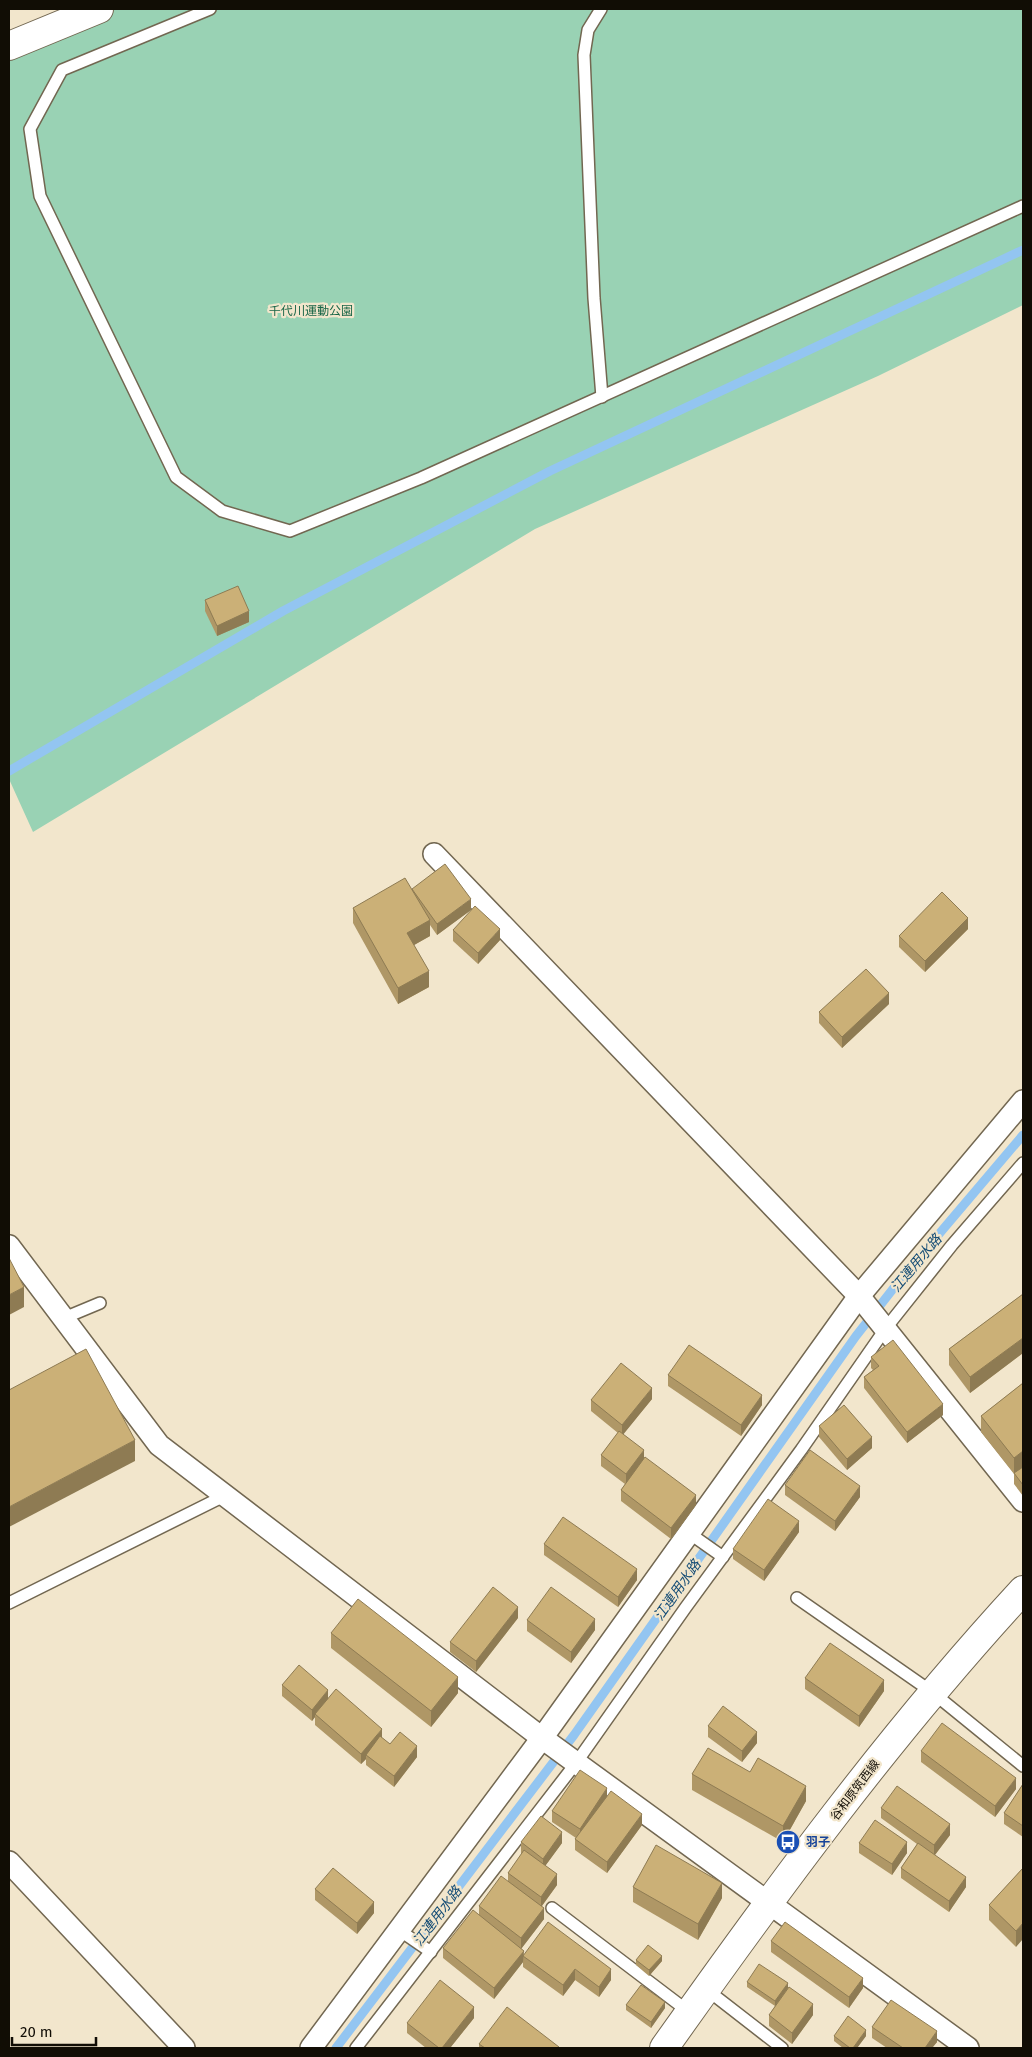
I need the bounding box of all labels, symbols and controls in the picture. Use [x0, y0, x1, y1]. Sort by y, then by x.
park label: 千代川運動公園 [269, 304, 353, 318]
water label: 江連用水路 [887, 1230, 946, 1296]
water label: 江連用水路 [650, 1556, 705, 1624]
street label: 谷和原筑西線 [828, 1757, 882, 1823]
bus stop icon: 羽子 [775, 1829, 801, 1855]
place label: 羽子 [806, 1835, 830, 1849]
water label: 江連用水路 [410, 1882, 466, 1949]
scale bar [12, 2014, 96, 2046]
text: 20 m [20, 2023, 53, 2041]

